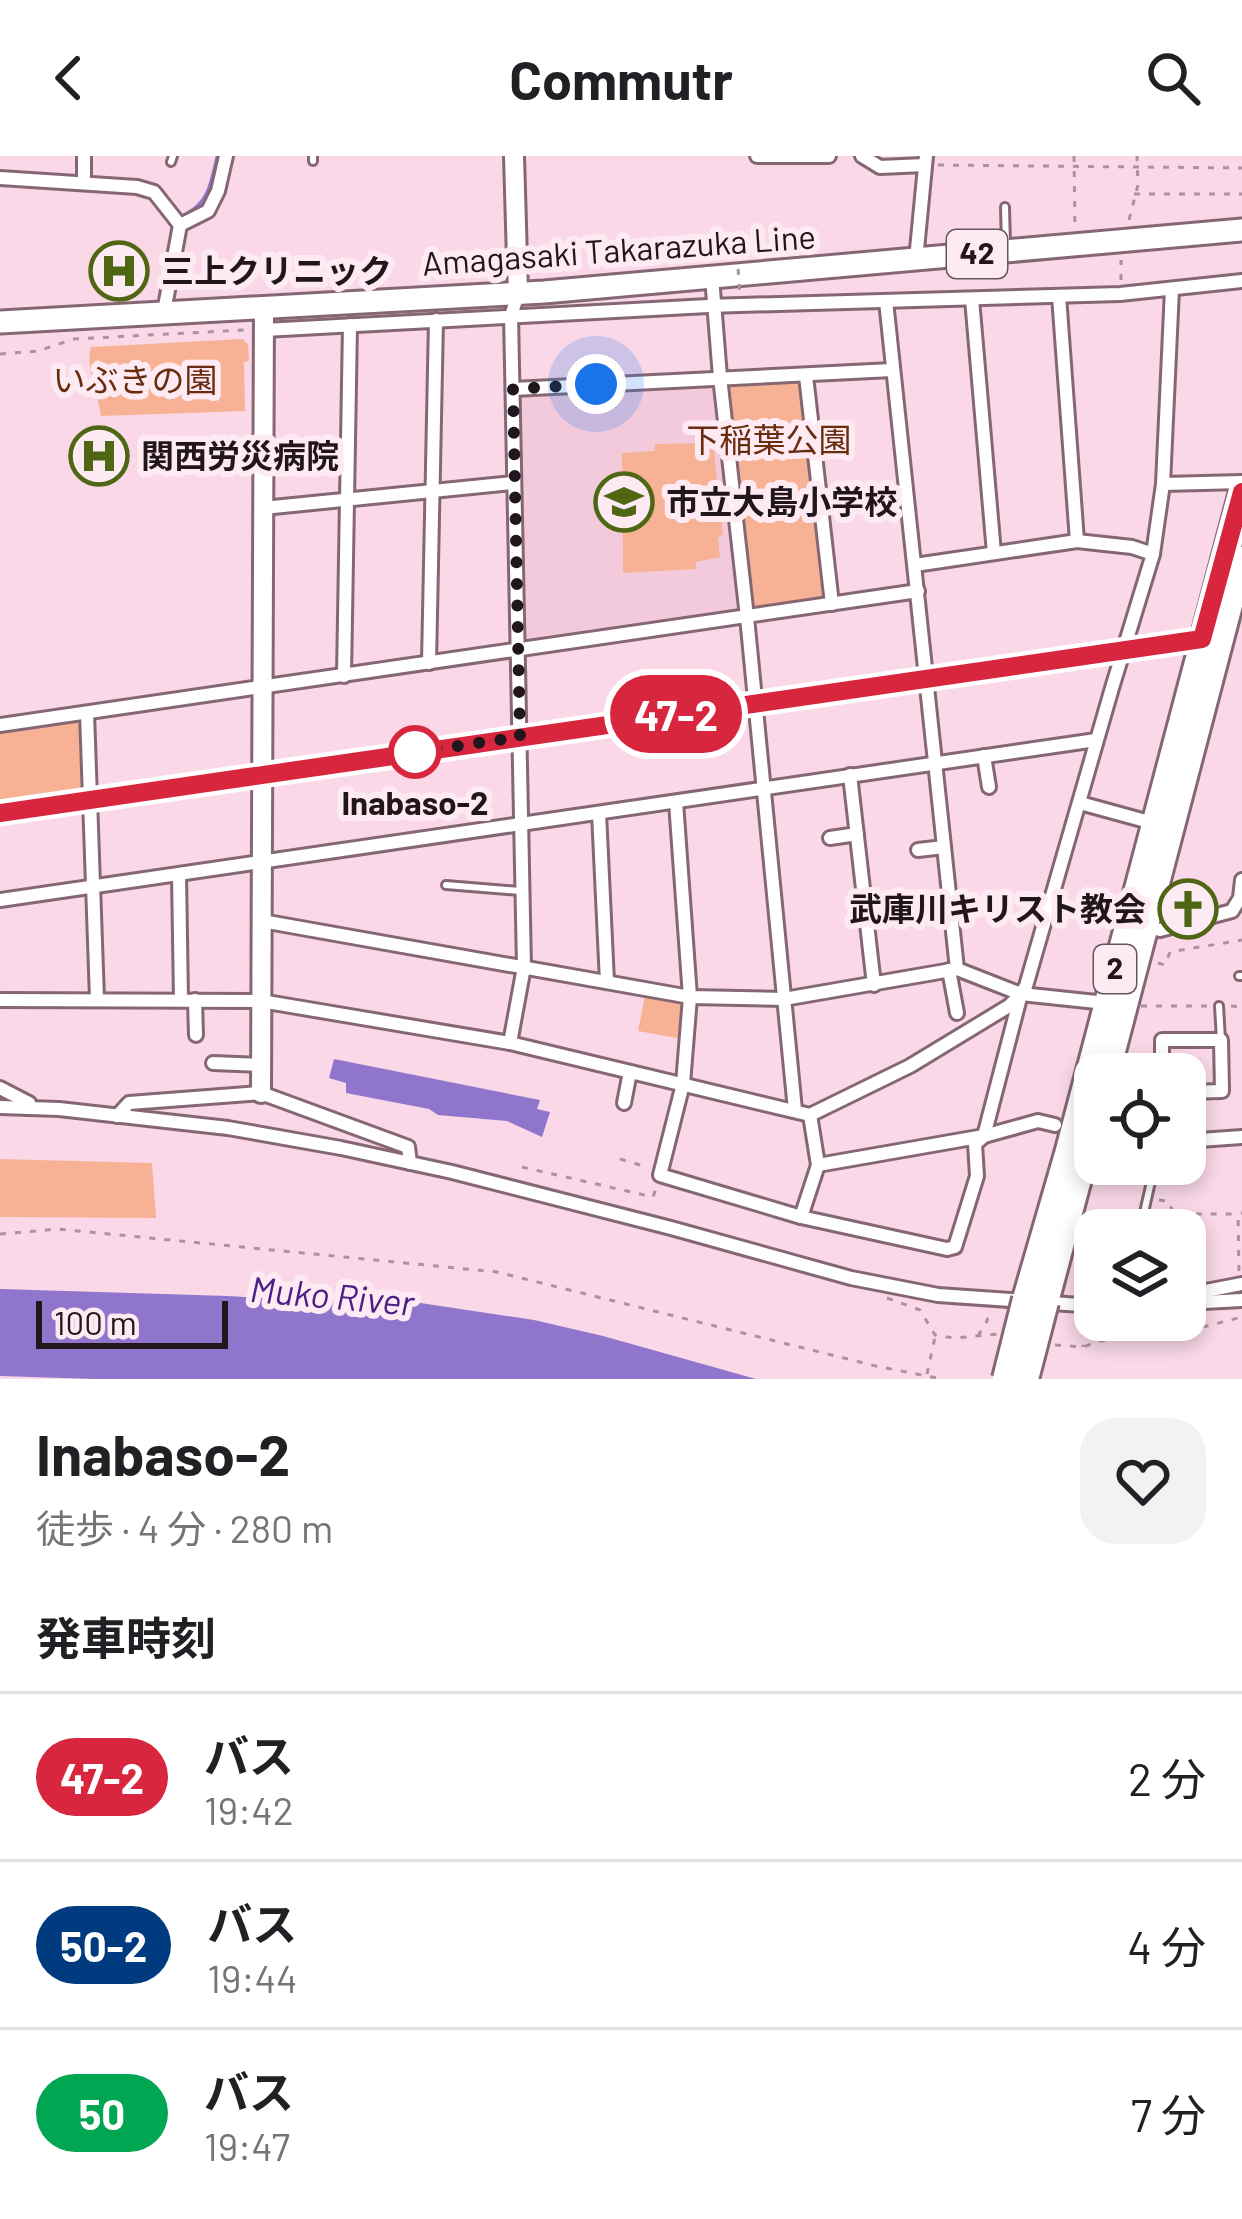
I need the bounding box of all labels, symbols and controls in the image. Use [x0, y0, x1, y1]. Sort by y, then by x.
icon: back [36, 45, 102, 111]
icon: search [1140, 45, 1206, 111]
text: Commutr [509, 46, 733, 111]
street label: Amagasaki Takarazuka Line [421, 215, 817, 283]
road number: 42 [947, 230, 1007, 278]
hospital icon: 三上クリニック [88, 240, 150, 302]
place label: 三上クリニック [161, 250, 392, 290]
your location [566, 354, 626, 414]
park label: いぶきの園 [53, 359, 218, 399]
park label: 下稲葉公園 [687, 419, 852, 459]
hospital icon: 関西労災病院 [68, 425, 130, 487]
place label: 関西労災病院 [141, 435, 339, 475]
school or university icon: 市立大島小学校 [593, 471, 655, 533]
place label: 市立大島小学校 [666, 481, 897, 521]
line badge: 47-2 [592, 675, 760, 753]
text: 47-2 [634, 689, 718, 739]
marker: Inabaso-2 [390, 727, 440, 777]
place label: Inabaso-2 [341, 782, 489, 822]
church icon: 武庫川キリスト教会 [1157, 878, 1219, 940]
place label: 武庫川キリスト教会 [849, 888, 1146, 928]
road number: 2 [1094, 945, 1136, 993]
map controls [1074, 1053, 1206, 1341]
button: locate [1074, 1053, 1206, 1185]
button: layers [1074, 1209, 1206, 1341]
water label: Muko River [248, 1266, 417, 1323]
scale bar [36, 1295, 228, 1348]
text: 100 m [54, 1302, 137, 1342]
button: heart [1080, 1418, 1206, 1544]
text: Inabaso-2 [36, 1419, 290, 1487]
text: 徒歩 · 4 分 · 280 m [36, 1504, 333, 1551]
text: 発車時刻 [36, 1610, 216, 1664]
text: バス [204, 1728, 294, 1782]
text: 2 分 [1128, 1751, 1206, 1805]
text: 47-2 [60, 1752, 144, 1802]
text: 19:42 [204, 1786, 294, 1833]
text: バス [207, 1896, 297, 1950]
text: 4 分 [1127, 1919, 1206, 1973]
text: 50-2 [60, 1920, 147, 1970]
text: 19:44 [207, 1954, 297, 2001]
text: バス [204, 2064, 294, 2118]
text: 7 分 [1131, 2087, 1206, 2141]
text: 50 [79, 2088, 125, 2138]
text: 19:47 [204, 2122, 290, 2169]

